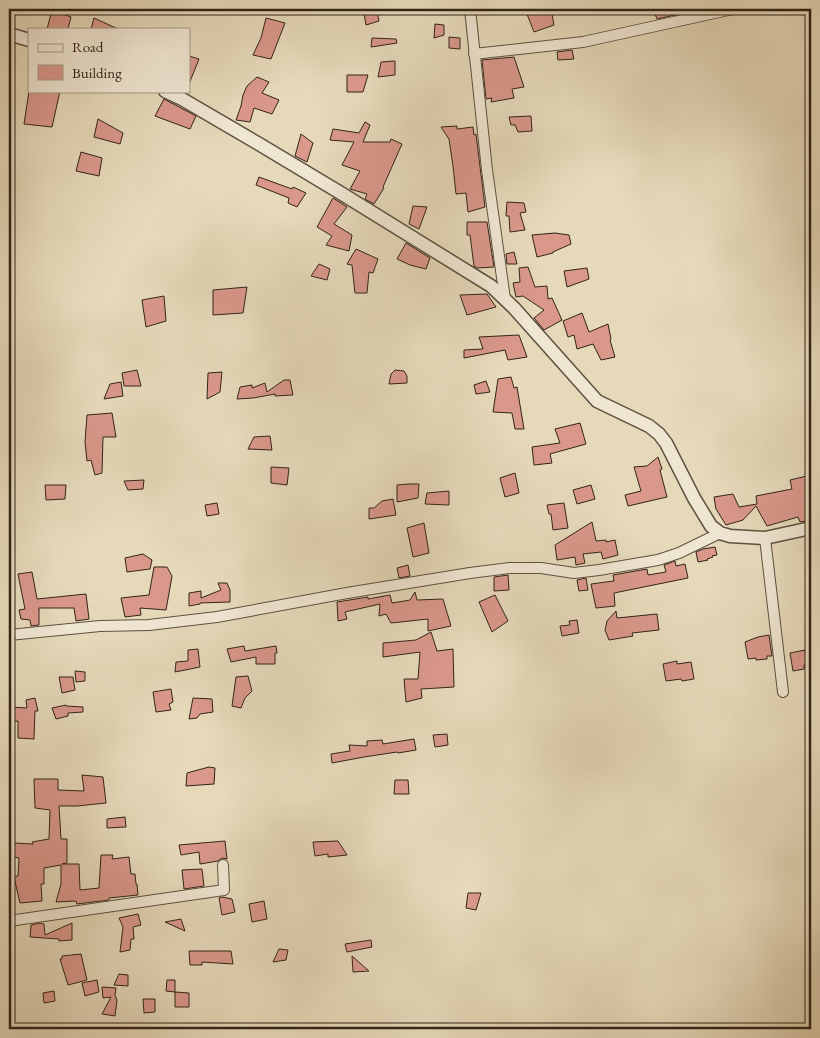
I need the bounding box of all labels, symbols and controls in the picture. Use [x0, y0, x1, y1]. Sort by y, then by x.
legend [28, 28, 190, 92]
text: Road [72, 37, 104, 56]
text: Building [72, 63, 122, 82]

